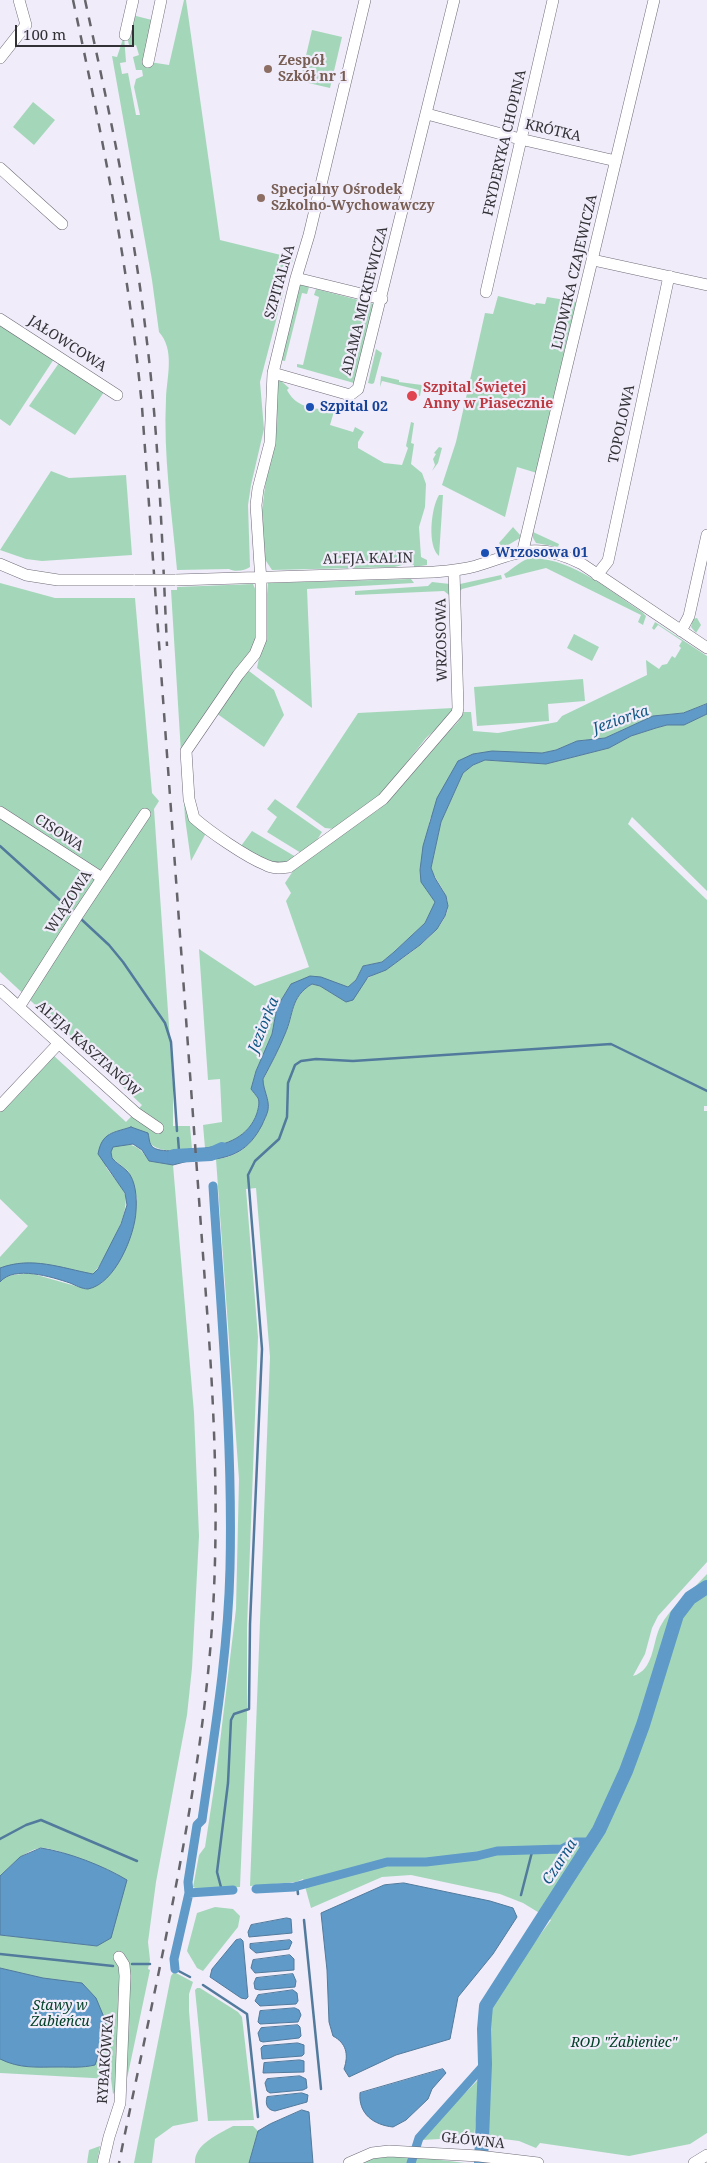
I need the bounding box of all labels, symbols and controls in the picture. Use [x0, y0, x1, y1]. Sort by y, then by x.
scale bar [18, 15, 136, 47]
text: 100 m [23, 24, 66, 44]
place label: Zespół Szkół nr 1 [278, 53, 348, 85]
marker: Zespół Szkół nr 1 [262, 63, 274, 75]
street label: FRYDERYKA CHOPINA [480, 68, 530, 218]
street label: KRÓTKA [523, 116, 583, 146]
place label: Specjalny Ośrodek Szkolno-Wychowawczy [271, 182, 435, 214]
marker: Specjalny Ośrodek Szkolno-Wychowawczy [255, 192, 267, 204]
street label: LUDWIKA CZAJEWICZA [549, 193, 601, 351]
street label: ADAMA MICKIEWICZA [338, 225, 392, 377]
street label: SZPITALNA [261, 243, 299, 321]
street label: JAŁOWCOWA [25, 312, 109, 376]
place label: Szpital Świętej Anny w Piasecznie [423, 380, 553, 412]
street label: TOPOLOWA [605, 383, 639, 465]
marker: Szpital Świętej Anny w Piasecznie [405, 389, 419, 403]
place label: Szpital 02 [320, 399, 388, 415]
marker: Szpital 02 [304, 401, 316, 413]
place label: Wrzosowa 01 [495, 545, 588, 561]
marker: Wrzosowa 01 [479, 547, 491, 559]
street label: ALEJA KALIN [323, 550, 413, 568]
street label: WRZOSOWA [433, 598, 451, 682]
water label: Jeziorka [591, 702, 651, 738]
street label: CISOWA [31, 811, 87, 855]
street label: WIĄZOWA [42, 867, 96, 937]
water label: Jeziorka [245, 995, 283, 1055]
street label: ALEJA KASZTANÓW [32, 998, 144, 1100]
water label: Czarna [539, 1836, 581, 1888]
park label: Stawy w Żabieńcu [30, 1998, 90, 2030]
street label: RYBAKÓWKA [94, 2013, 118, 2105]
park label: ROD "Żabieniec" [571, 2035, 677, 2051]
street label: GŁÓWNA [440, 2129, 506, 2153]

